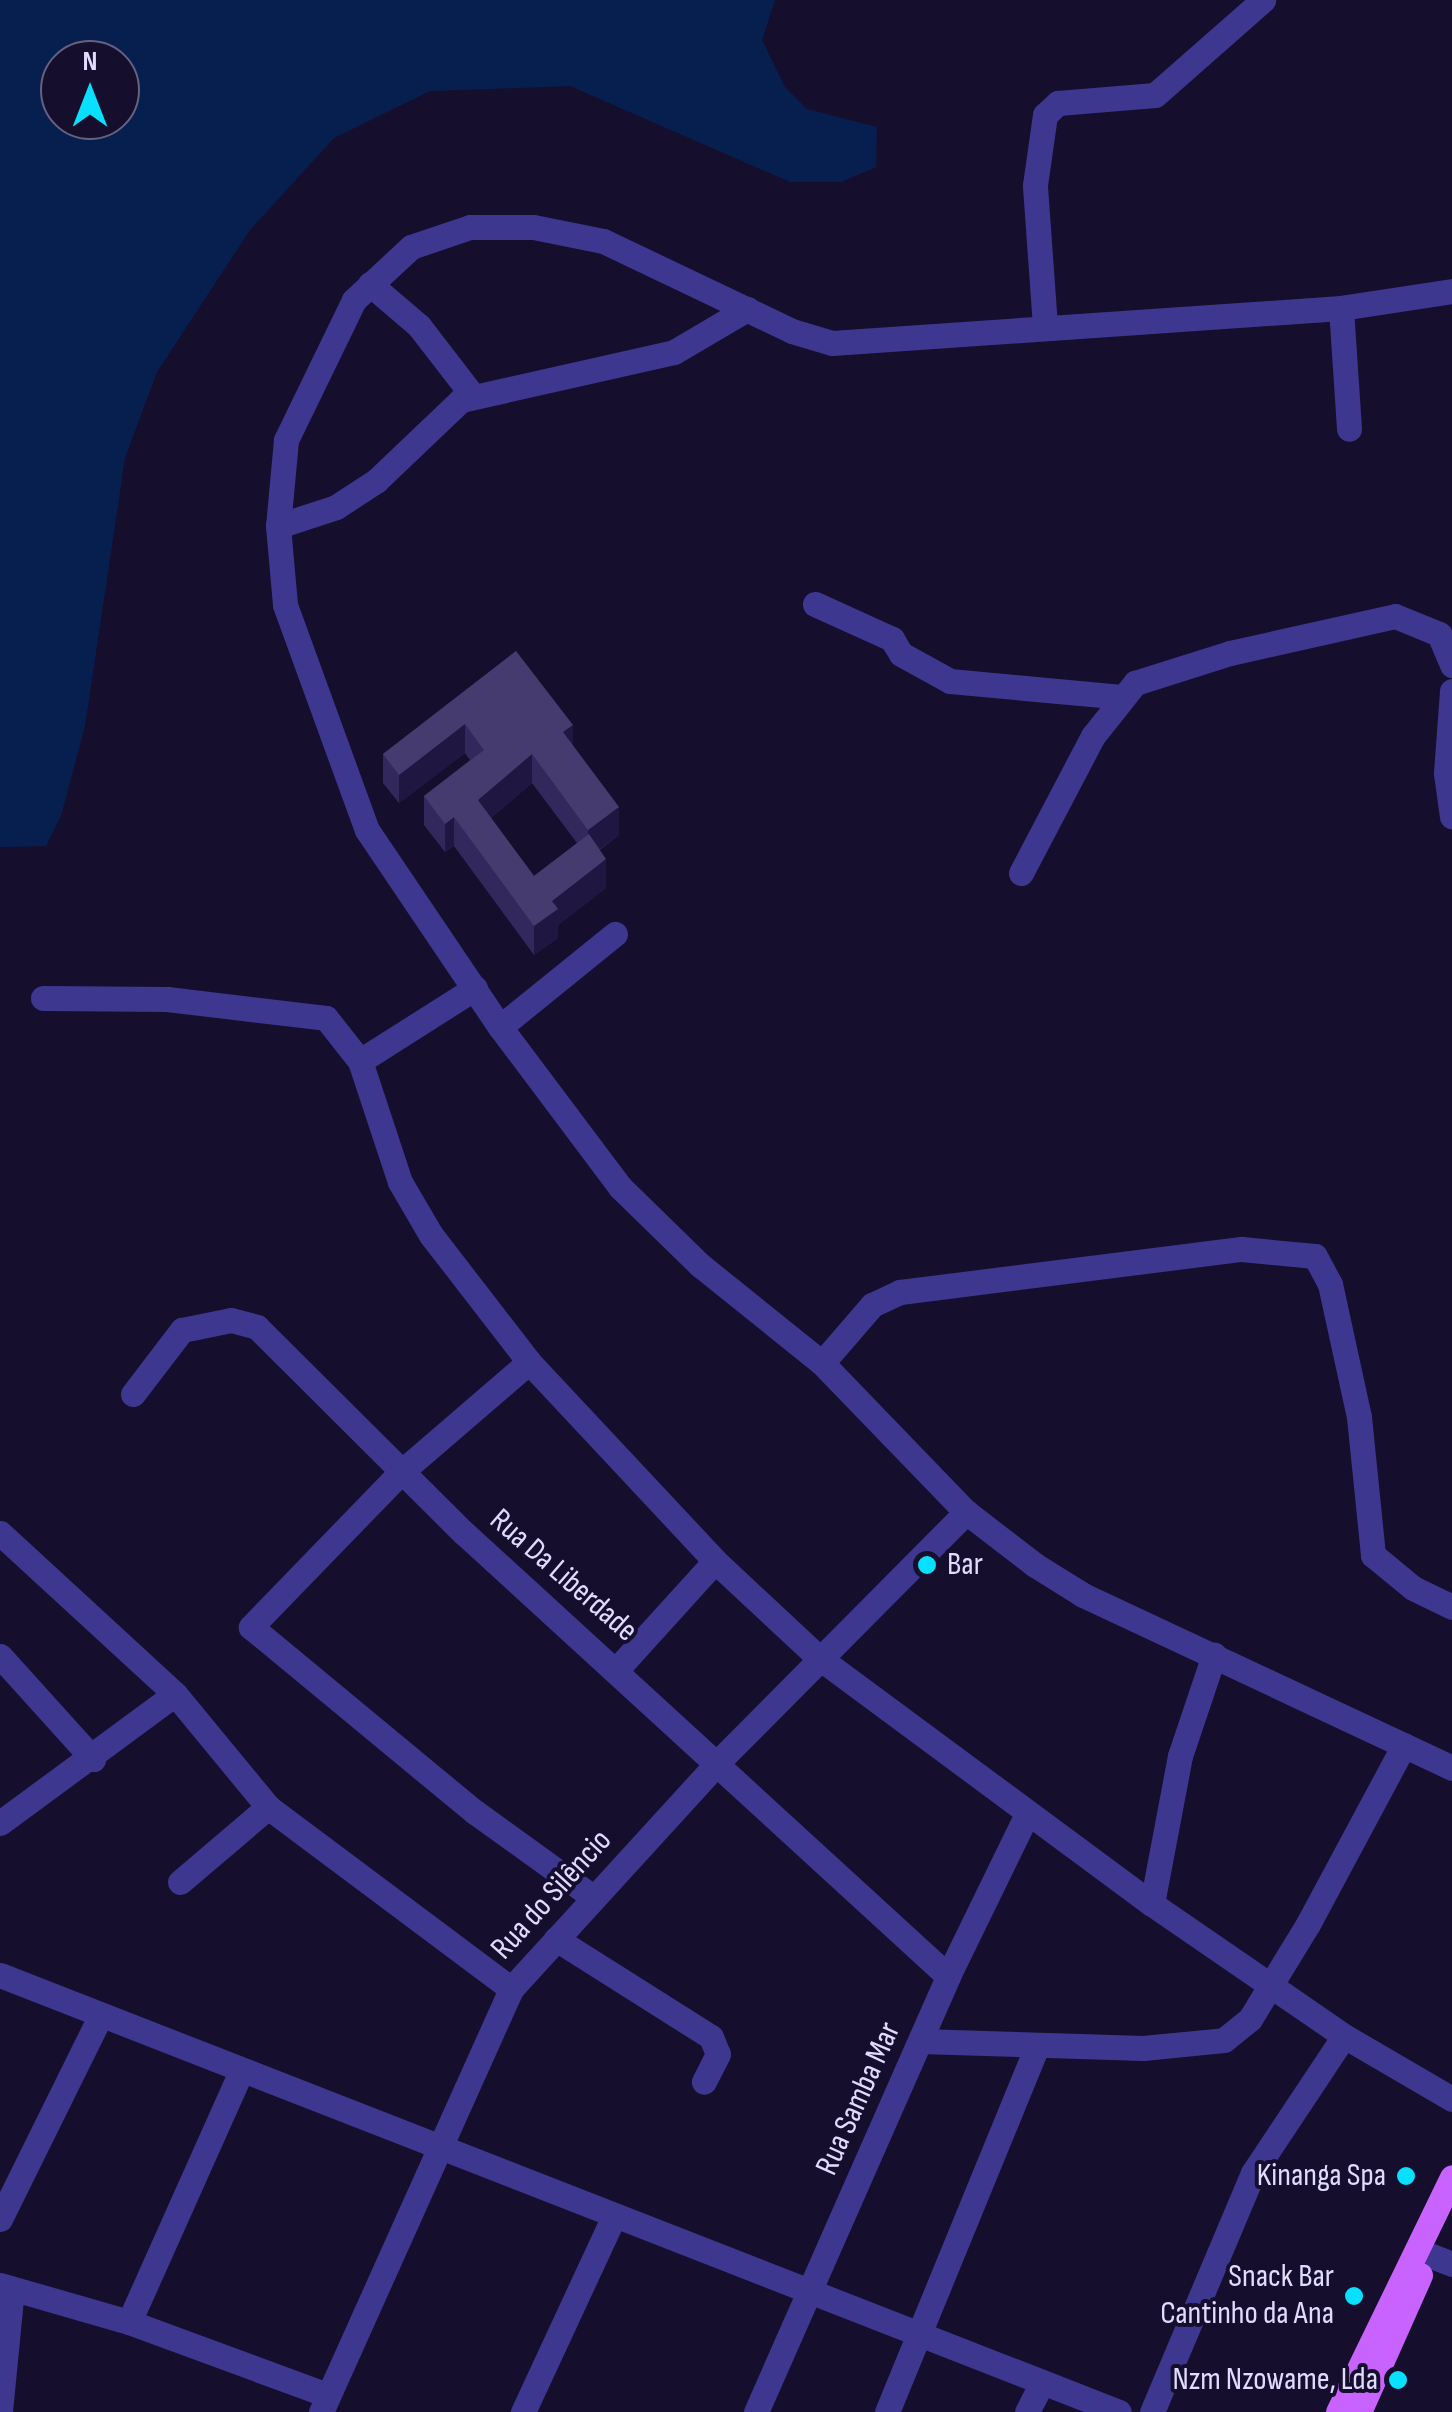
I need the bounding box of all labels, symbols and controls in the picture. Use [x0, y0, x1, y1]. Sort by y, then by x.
north arrow [40, 40, 140, 140]
text: N [83, 45, 97, 78]
street label: Rua Da Liberdade [481, 1501, 645, 1651]
place label: Bar [947, 1546, 983, 1584]
marker: Bar [916, 1554, 938, 1576]
street label: Rua do Silêncio [484, 1822, 620, 1968]
street label: Rua Samba Mar [808, 2017, 910, 2181]
place label: Kinanga Spa [1257, 2157, 1386, 2195]
marker: Kinanga Spa [1395, 2165, 1417, 2187]
place label: Snack Bar Cantinho da Ana [1160, 2259, 1334, 2334]
marker: Snack Bar Cantinho da Ana [1343, 2285, 1365, 2307]
place label: Nzm Nzowame, Lda [1172, 2361, 1378, 2399]
marker: Nzm Nzowame, Lda [1387, 2369, 1409, 2391]

